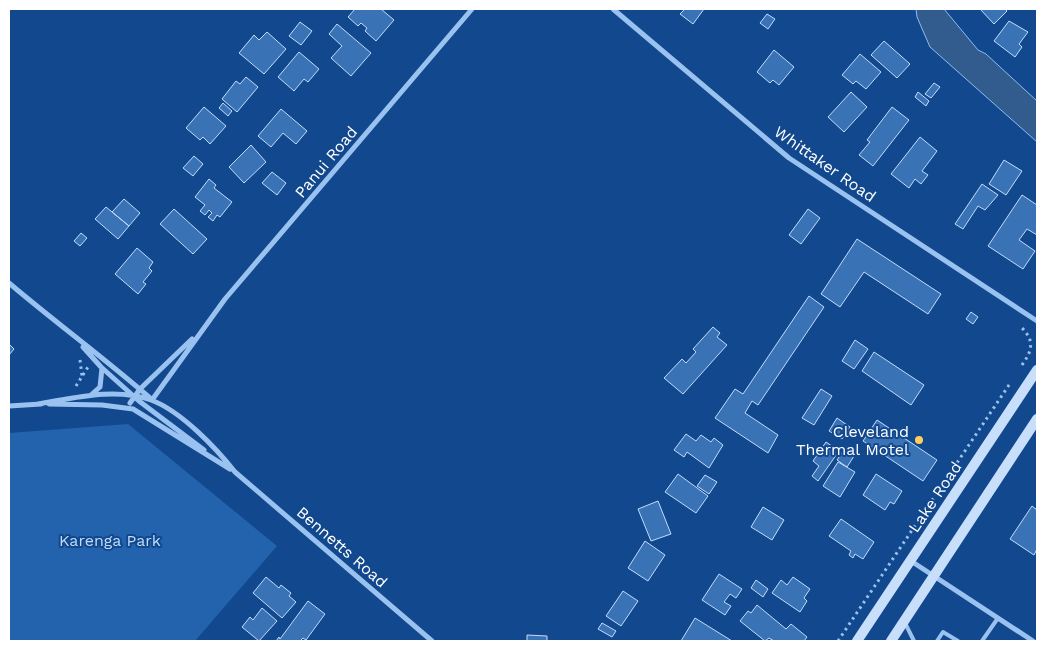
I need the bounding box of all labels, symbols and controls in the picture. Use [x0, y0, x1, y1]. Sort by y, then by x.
street label: Panui Road [291, 122, 361, 202]
street label: Whittaker Road [771, 122, 879, 206]
place label: Cleveland Thermal Motel [796, 422, 909, 459]
marker: Cleveland Thermal Motel [913, 434, 925, 446]
street label: Lake Road [904, 458, 966, 536]
street label: Bennetts Road [293, 502, 391, 592]
park label: Karenga Park [59, 531, 161, 550]

